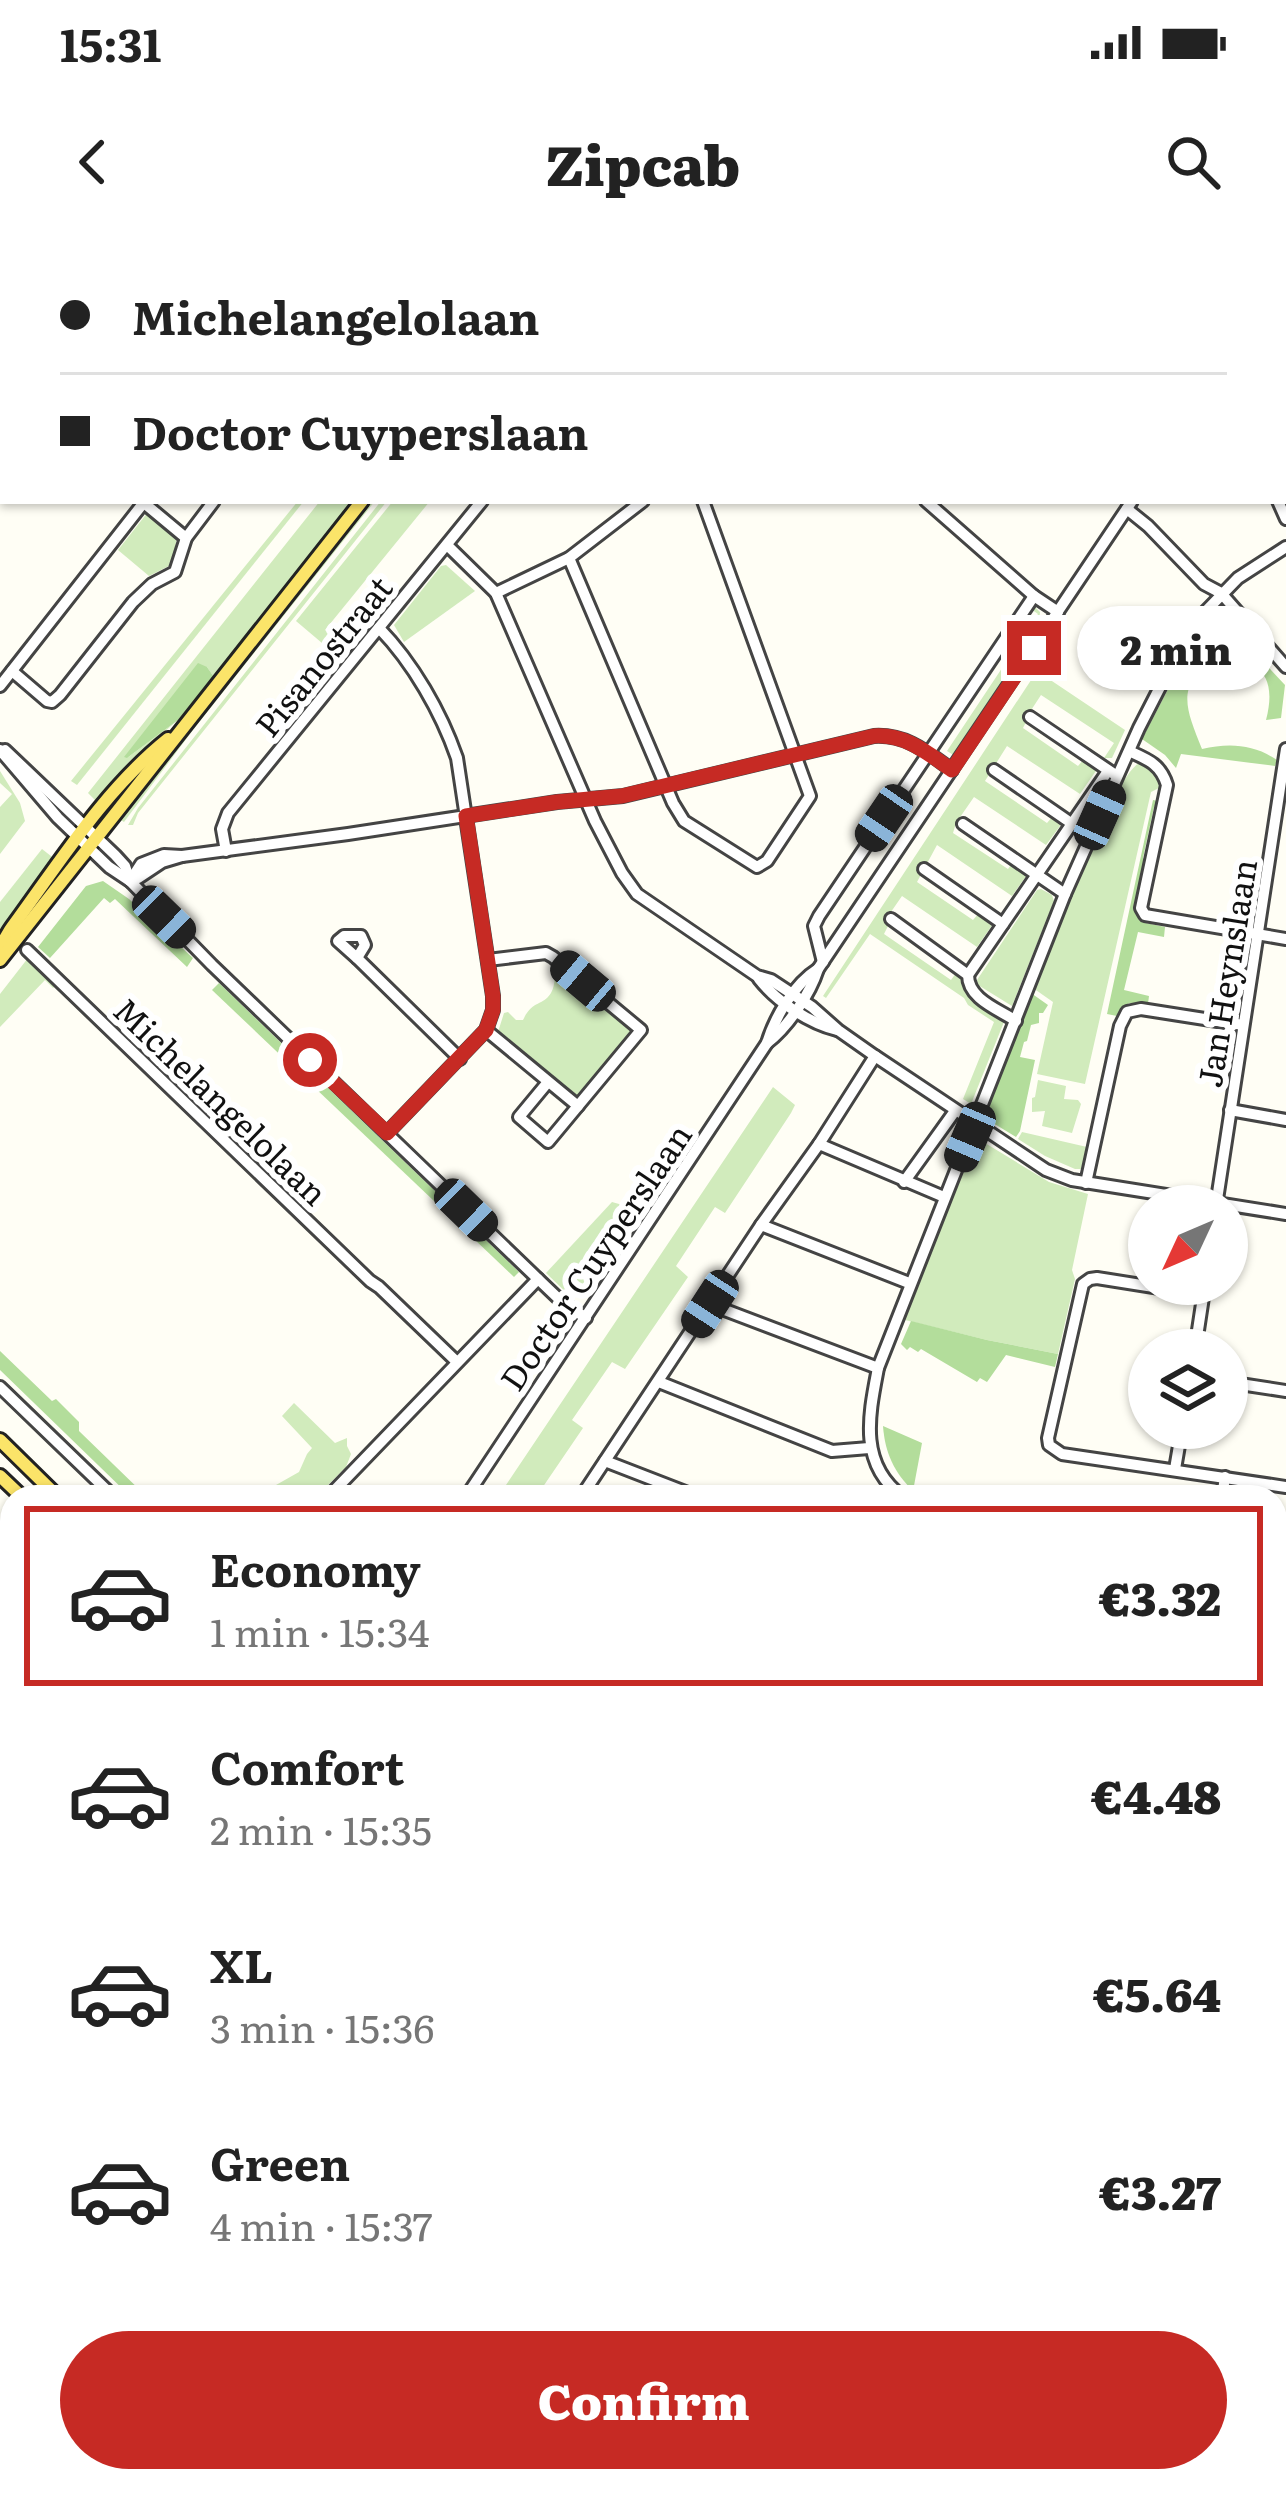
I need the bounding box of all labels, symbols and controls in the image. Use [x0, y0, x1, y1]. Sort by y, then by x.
text: 15:31 [60, 9, 161, 76]
text: Zipcab [546, 122, 740, 203]
icon: back [60, 129, 126, 195]
icon: search [1160, 129, 1226, 195]
text: Michelangelolaan [132, 282, 540, 349]
text: Doctor Cuyperslaan [132, 397, 589, 464]
street label: Pisanostraat [242, 564, 403, 746]
callout: 2 min [1076, 606, 1274, 690]
text: 2 min [1120, 619, 1232, 677]
route end [1007, 621, 1061, 675]
car [1069, 775, 1131, 855]
car [849, 778, 919, 858]
street label: Jan Heynslaan [1183, 855, 1267, 1091]
car [126, 879, 202, 955]
car [544, 944, 622, 1018]
street label: Michelangelolaan [104, 985, 340, 1215]
route start [283, 1033, 337, 1087]
car [939, 1097, 1001, 1177]
street label: Doctor Cuyperslaan [486, 1113, 702, 1399]
car [428, 1172, 504, 1248]
north arrow [1128, 1185, 1248, 1305]
map controls [1128, 1185, 1248, 1449]
car [675, 1264, 745, 1344]
button: layers [1128, 1329, 1248, 1449]
text: Economy [210, 1534, 421, 1601]
icon: car [66, 1542, 174, 1650]
text: €3.32 [1099, 1563, 1221, 1630]
text: 1 min · 15:34 [210, 1601, 430, 1659]
text: Comfort [210, 1732, 404, 1799]
icon: car [66, 1740, 174, 1848]
text: €4.48 [1091, 1761, 1221, 1828]
text: 2 min · 15:35 [210, 1799, 432, 1857]
text: XL [210, 1930, 273, 1997]
icon: car [66, 1938, 174, 2046]
text: €5.64 [1093, 1959, 1221, 2026]
text: 3 min · 15:36 [210, 1997, 435, 2055]
text: Green [210, 2128, 350, 2195]
icon: car [66, 2136, 174, 2244]
text: €3.27 [1099, 2157, 1221, 2224]
text: 4 min · 15:37 [210, 2195, 433, 2253]
button: Confirm [60, 2331, 1227, 2469]

